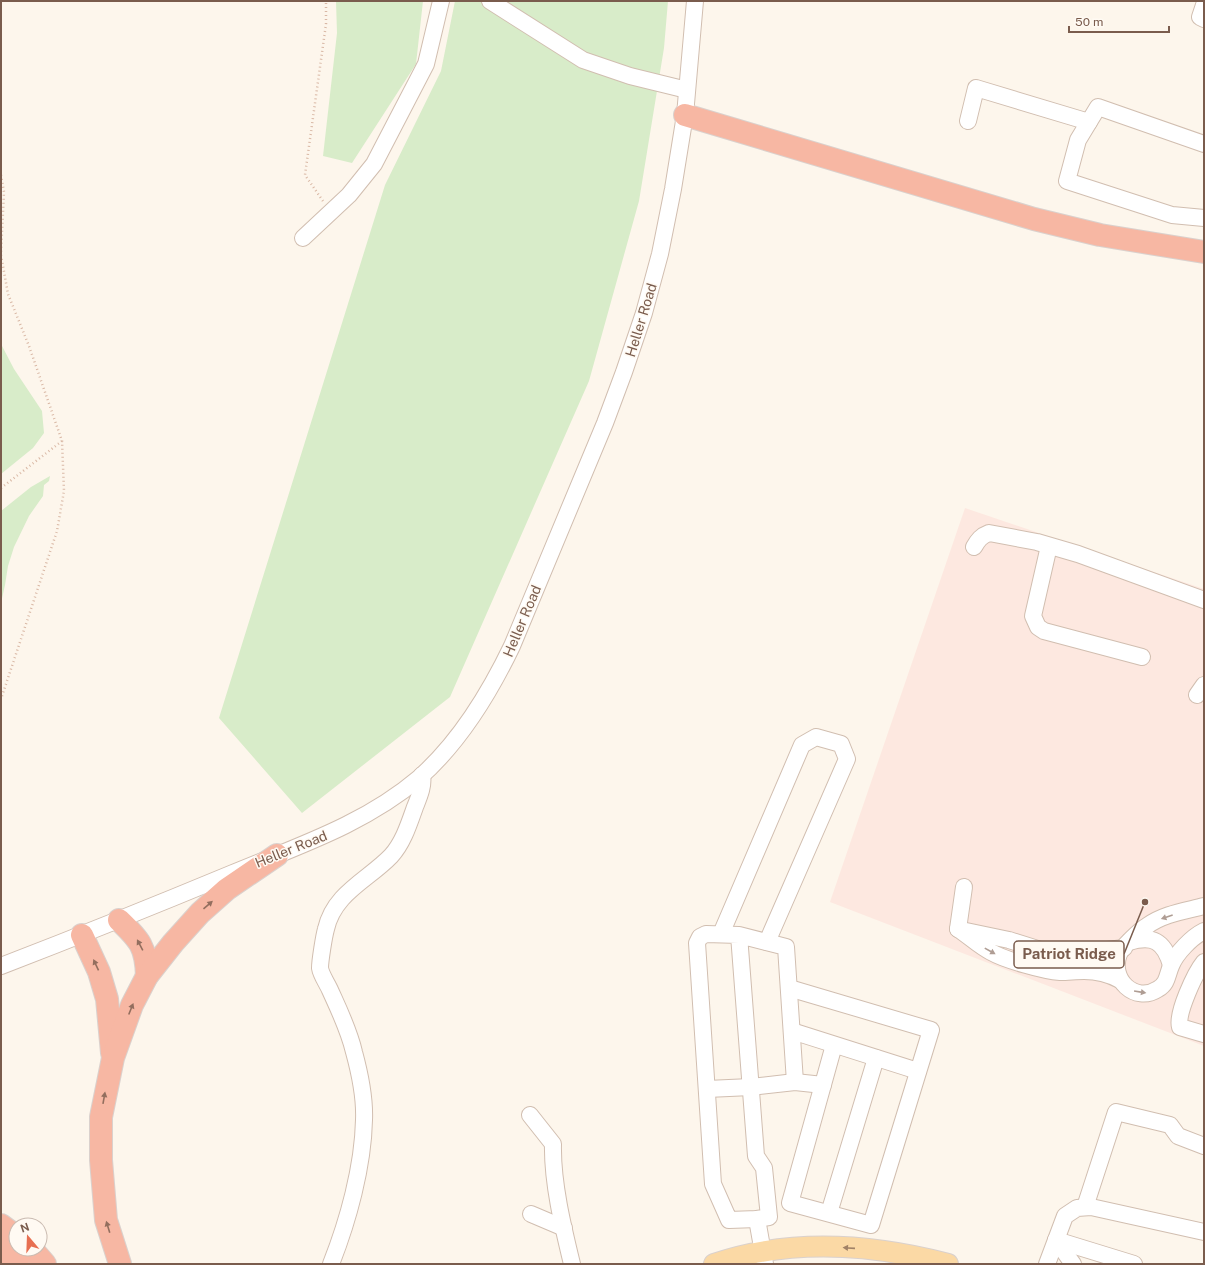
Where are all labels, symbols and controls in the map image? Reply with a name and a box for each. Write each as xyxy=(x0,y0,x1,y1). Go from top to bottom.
scale bar xyxy=(1069,8,1169,34)
text: 50 m xyxy=(1075,15,1103,29)
street label: Heller Road xyxy=(622,281,660,359)
street label: Heller Road xyxy=(500,583,544,659)
street label: Heller Road xyxy=(253,827,329,871)
one-way arrow xyxy=(203,901,214,910)
one-way arrow xyxy=(1160,914,1172,920)
one-way arrow xyxy=(137,939,143,951)
callout: Patriot Ridge xyxy=(1014,941,1124,968)
text: Patriot Ridge xyxy=(1022,945,1116,962)
one-way arrow xyxy=(984,948,996,954)
one-way arrow xyxy=(93,960,99,971)
one-way arrow xyxy=(1133,989,1146,995)
one-way arrow xyxy=(128,1003,134,1014)
one-way arrow xyxy=(101,1092,107,1104)
north arrow xyxy=(8,1217,48,1257)
text: N xyxy=(19,1220,31,1235)
one-way arrow xyxy=(105,1220,111,1232)
one-way arrow xyxy=(843,1244,855,1251)

